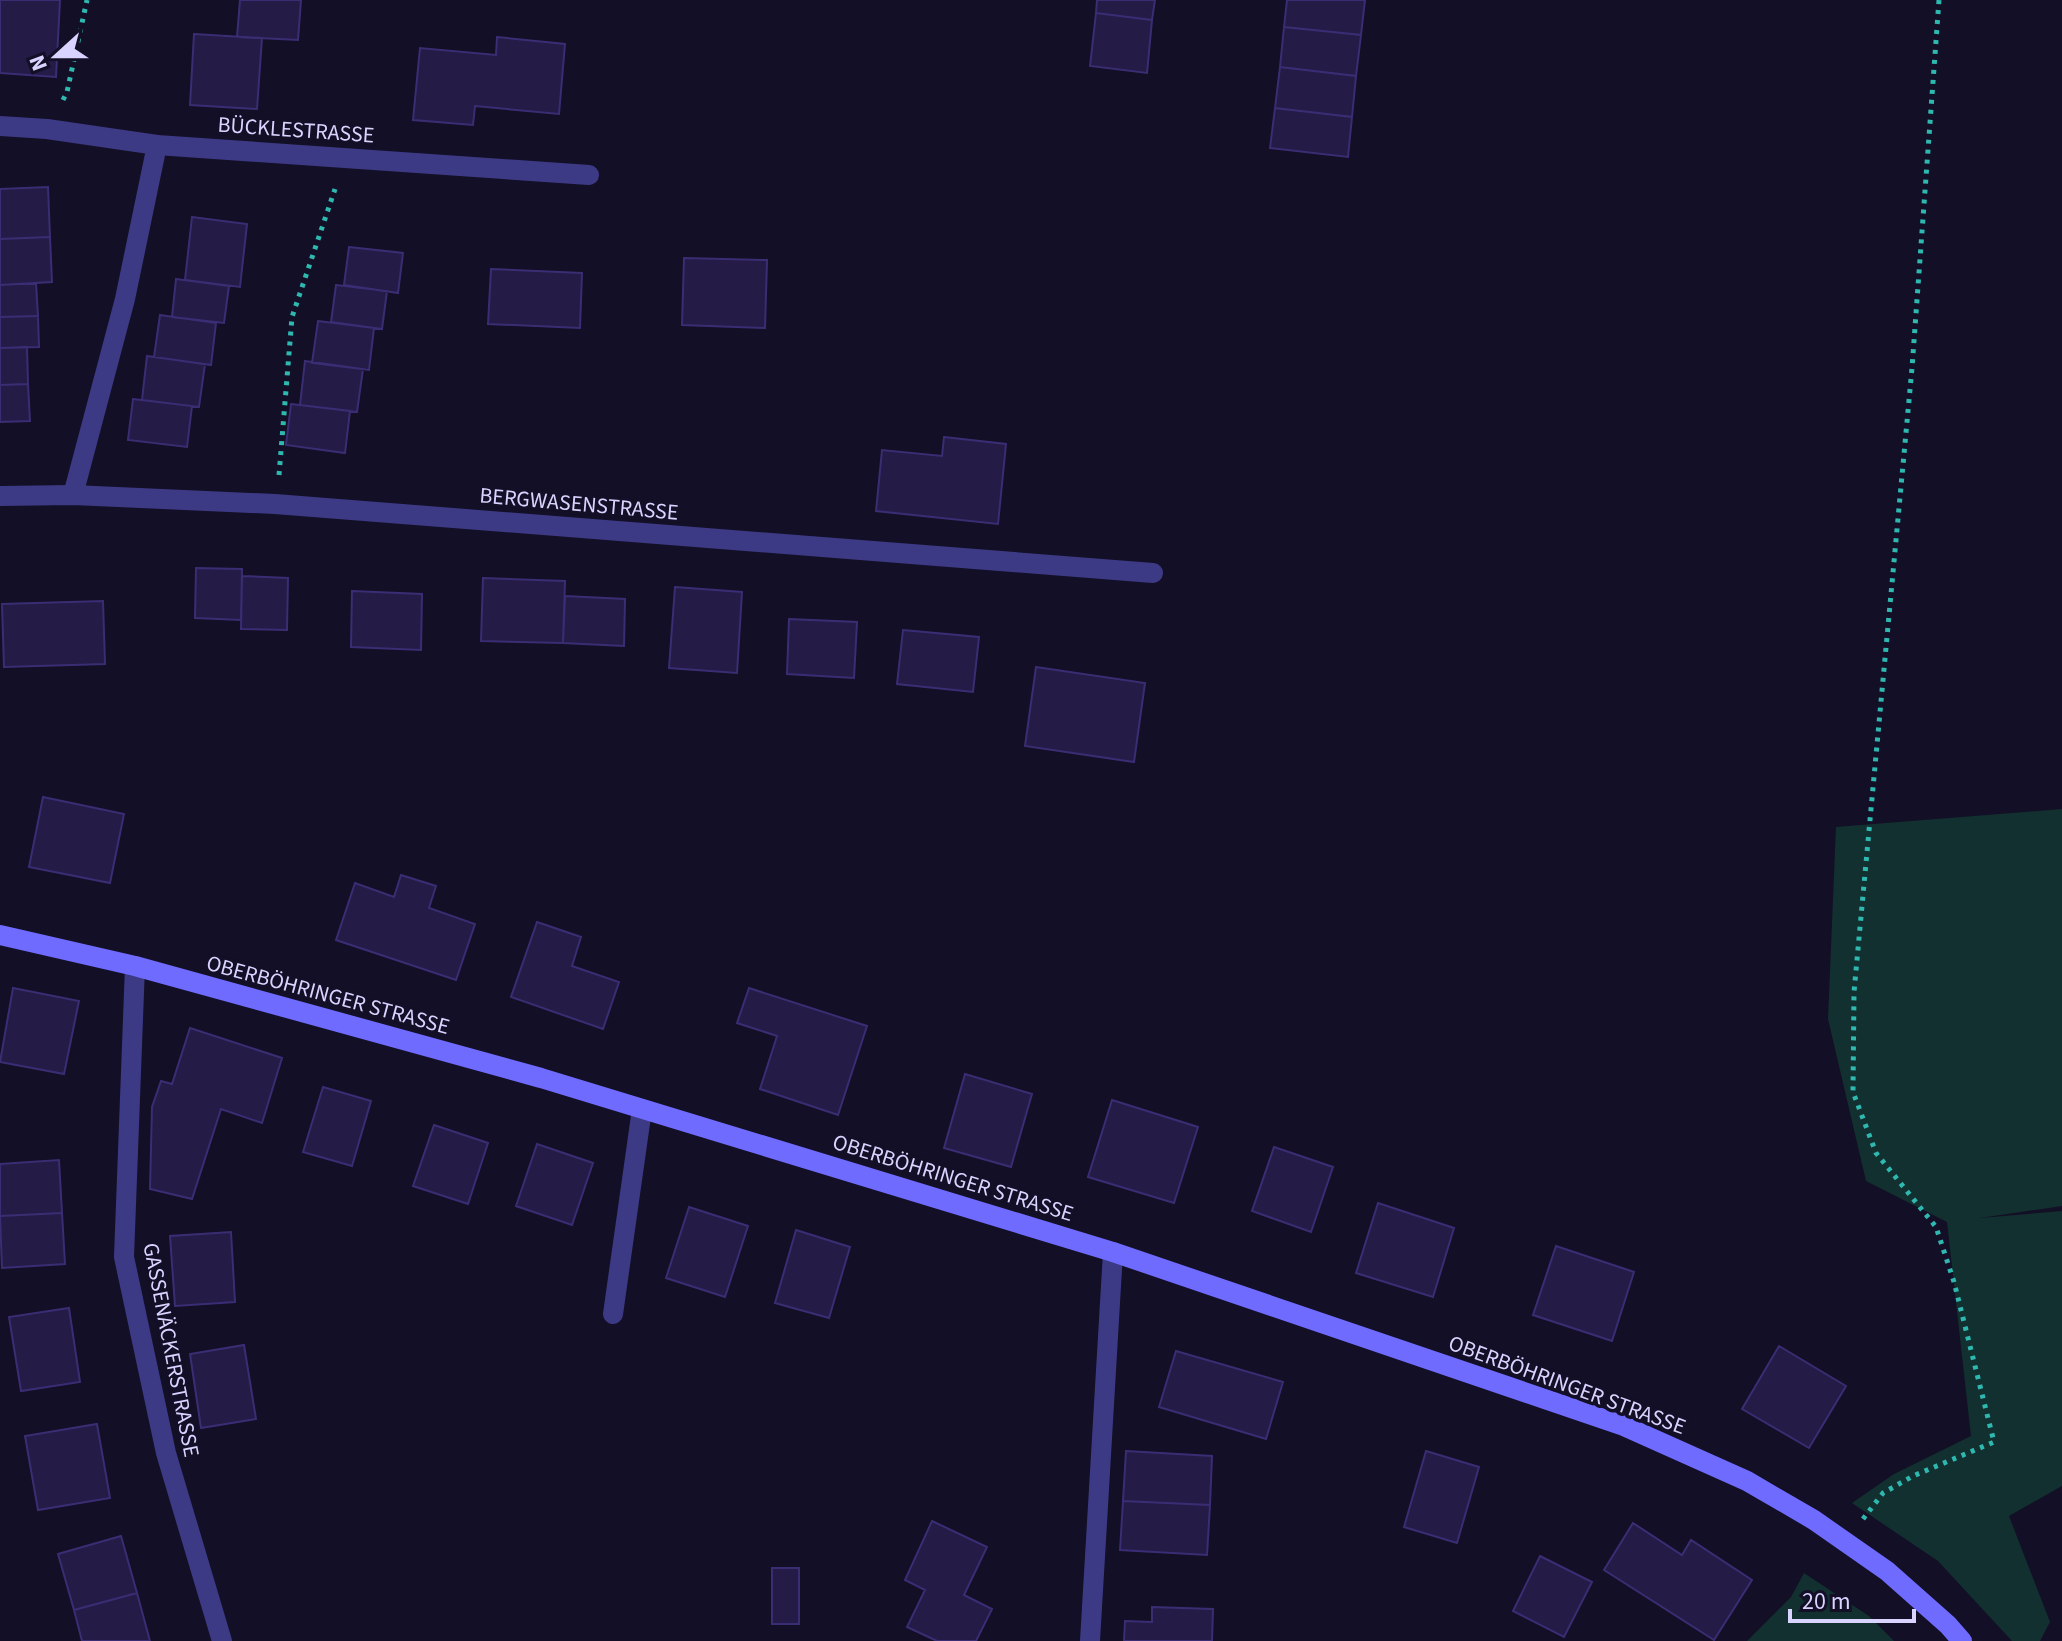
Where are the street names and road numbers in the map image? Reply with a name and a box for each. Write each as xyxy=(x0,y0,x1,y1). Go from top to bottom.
street label: BÜCKLESTRASSE xyxy=(217,109,375,151)
street label: BERGWASENSTRASSE xyxy=(478,479,680,529)
street label: OBERBÖHRINGER STRASSE xyxy=(203,947,453,1043)
street label: OBERBÖHRINGER STRASSE xyxy=(829,1126,1077,1230)
street label: GASSENÄCKERSTRASSE xyxy=(135,1240,207,1460)
street label: OBERBÖHRINGER STRASSE xyxy=(1444,1327,1690,1443)

